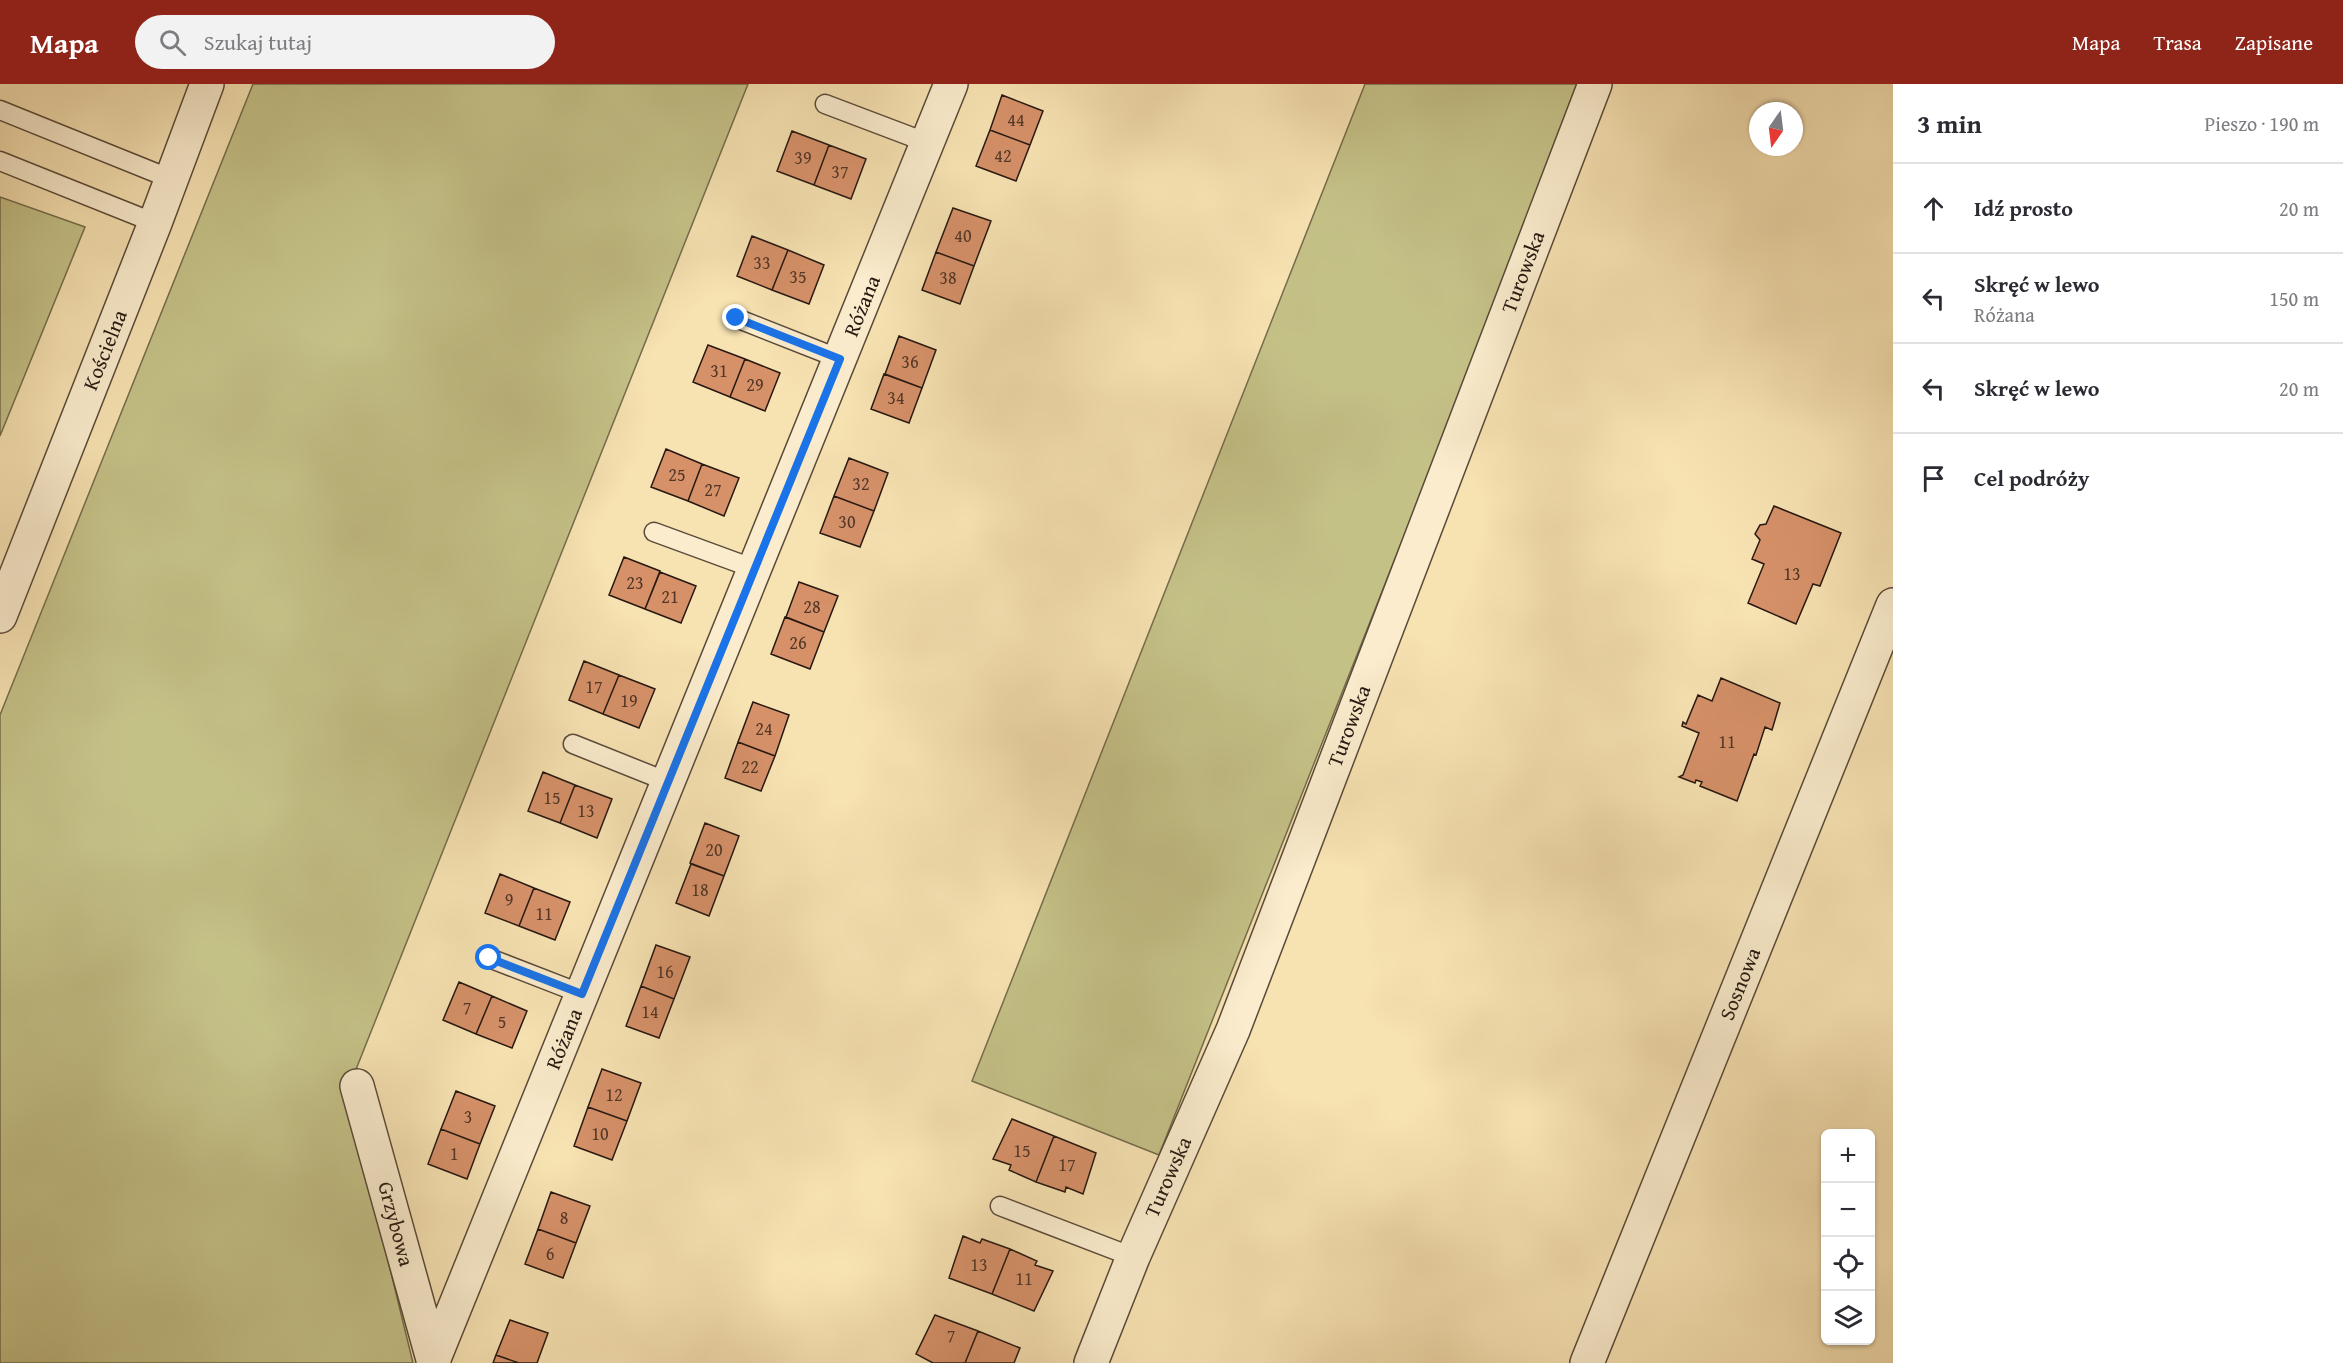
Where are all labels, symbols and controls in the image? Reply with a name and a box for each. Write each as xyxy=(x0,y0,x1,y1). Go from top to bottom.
search box xyxy=(135,15,555,69)
text: Mapa xyxy=(30,22,99,63)
icon: search xyxy=(156,26,189,59)
text: Szukaj tutaj xyxy=(204,26,312,58)
text: Mapa xyxy=(2072,27,2120,58)
text: Trasa xyxy=(2153,27,2202,58)
text: Zapisane xyxy=(2235,27,2313,58)
north arrow xyxy=(1749,102,1803,156)
text: 3 min xyxy=(1917,104,1982,143)
house number: 44 xyxy=(1007,106,1025,133)
text: Pieszo · 190 m xyxy=(2205,109,2319,138)
house number: 42 xyxy=(994,142,1012,169)
house number: 39 xyxy=(794,144,812,171)
house number: 37 xyxy=(831,158,849,185)
icon: ahead xyxy=(1917,192,1950,225)
text: Idź prosto xyxy=(1974,192,2073,224)
text: 20 m xyxy=(2279,194,2319,223)
house number: 40 xyxy=(954,222,972,249)
street label: Turowska xyxy=(1493,226,1552,317)
house number: 33 xyxy=(753,249,771,276)
house number: 35 xyxy=(789,263,807,290)
house number: 38 xyxy=(939,264,957,291)
text: Skręć w lewo xyxy=(1974,268,2100,300)
street label: Różana xyxy=(835,270,888,341)
icon: left xyxy=(1917,282,1950,315)
text: 150 m xyxy=(2269,284,2319,313)
text: Różana xyxy=(1974,300,2035,329)
route end xyxy=(722,304,748,330)
street label: Kościelna xyxy=(74,305,135,395)
house number: 36 xyxy=(901,348,919,375)
house number: 31 xyxy=(710,357,728,384)
house number: 29 xyxy=(746,371,764,398)
icon: left xyxy=(1917,372,1950,405)
text: Skręć w lewo xyxy=(1974,372,2100,404)
text: 20 m xyxy=(2279,374,2319,403)
house number: 34 xyxy=(887,384,905,411)
house number: 25 xyxy=(668,461,686,488)
icon: arrive xyxy=(1917,462,1950,495)
text: Cel podróży xyxy=(1974,462,2089,494)
house number: 32 xyxy=(852,470,870,497)
house number: 27 xyxy=(704,476,722,503)
house number: 30 xyxy=(838,508,856,535)
house number: 13 xyxy=(1783,560,1801,587)
house number: 23 xyxy=(626,569,644,596)
house number: 21 xyxy=(661,583,679,610)
house number: 28 xyxy=(803,593,821,620)
house number: 26 xyxy=(789,629,807,656)
house number: 17 xyxy=(585,673,603,700)
street label: Turowska xyxy=(1319,680,1378,771)
house number: 19 xyxy=(620,687,638,714)
house number: 24 xyxy=(755,715,773,742)
house number: 11 xyxy=(1718,728,1736,755)
house number: 22 xyxy=(741,753,759,780)
house number: 15 xyxy=(543,784,561,811)
house number: 13 xyxy=(577,797,595,824)
house number: 20 xyxy=(705,836,723,863)
house number: 18 xyxy=(691,876,709,903)
house number: 9 xyxy=(505,886,513,913)
house number: 11 xyxy=(535,900,553,927)
street label: Sosnowa xyxy=(1711,943,1768,1025)
route start xyxy=(475,944,501,970)
house number: 16 xyxy=(656,958,674,985)
house number: 7 xyxy=(463,994,471,1021)
house number: 14 xyxy=(641,998,659,1025)
street label: Różana xyxy=(537,1003,590,1074)
house number: 5 xyxy=(498,1008,506,1035)
house number: 12 xyxy=(605,1081,623,1108)
house number: 3 xyxy=(464,1103,472,1130)
house number: 10 xyxy=(591,1120,609,1147)
map controls xyxy=(1821,1129,1875,1345)
button: + xyxy=(1821,1129,1875,1183)
street label: Turowska xyxy=(1136,1131,1199,1222)
house number: 15 xyxy=(1013,1137,1031,1164)
house number: 1 xyxy=(450,1140,458,1167)
house number: 17 xyxy=(1058,1151,1076,1178)
street label: Grzybowa xyxy=(370,1178,423,1270)
button: − xyxy=(1821,1183,1875,1237)
house number: 8 xyxy=(560,1204,568,1231)
button: locate xyxy=(1821,1237,1875,1291)
house number: 6 xyxy=(546,1240,554,1267)
house number: 13 xyxy=(970,1251,988,1278)
house number: 11 xyxy=(1015,1265,1033,1292)
button: layers xyxy=(1821,1291,1875,1345)
house number: 7 xyxy=(947,1322,955,1349)

